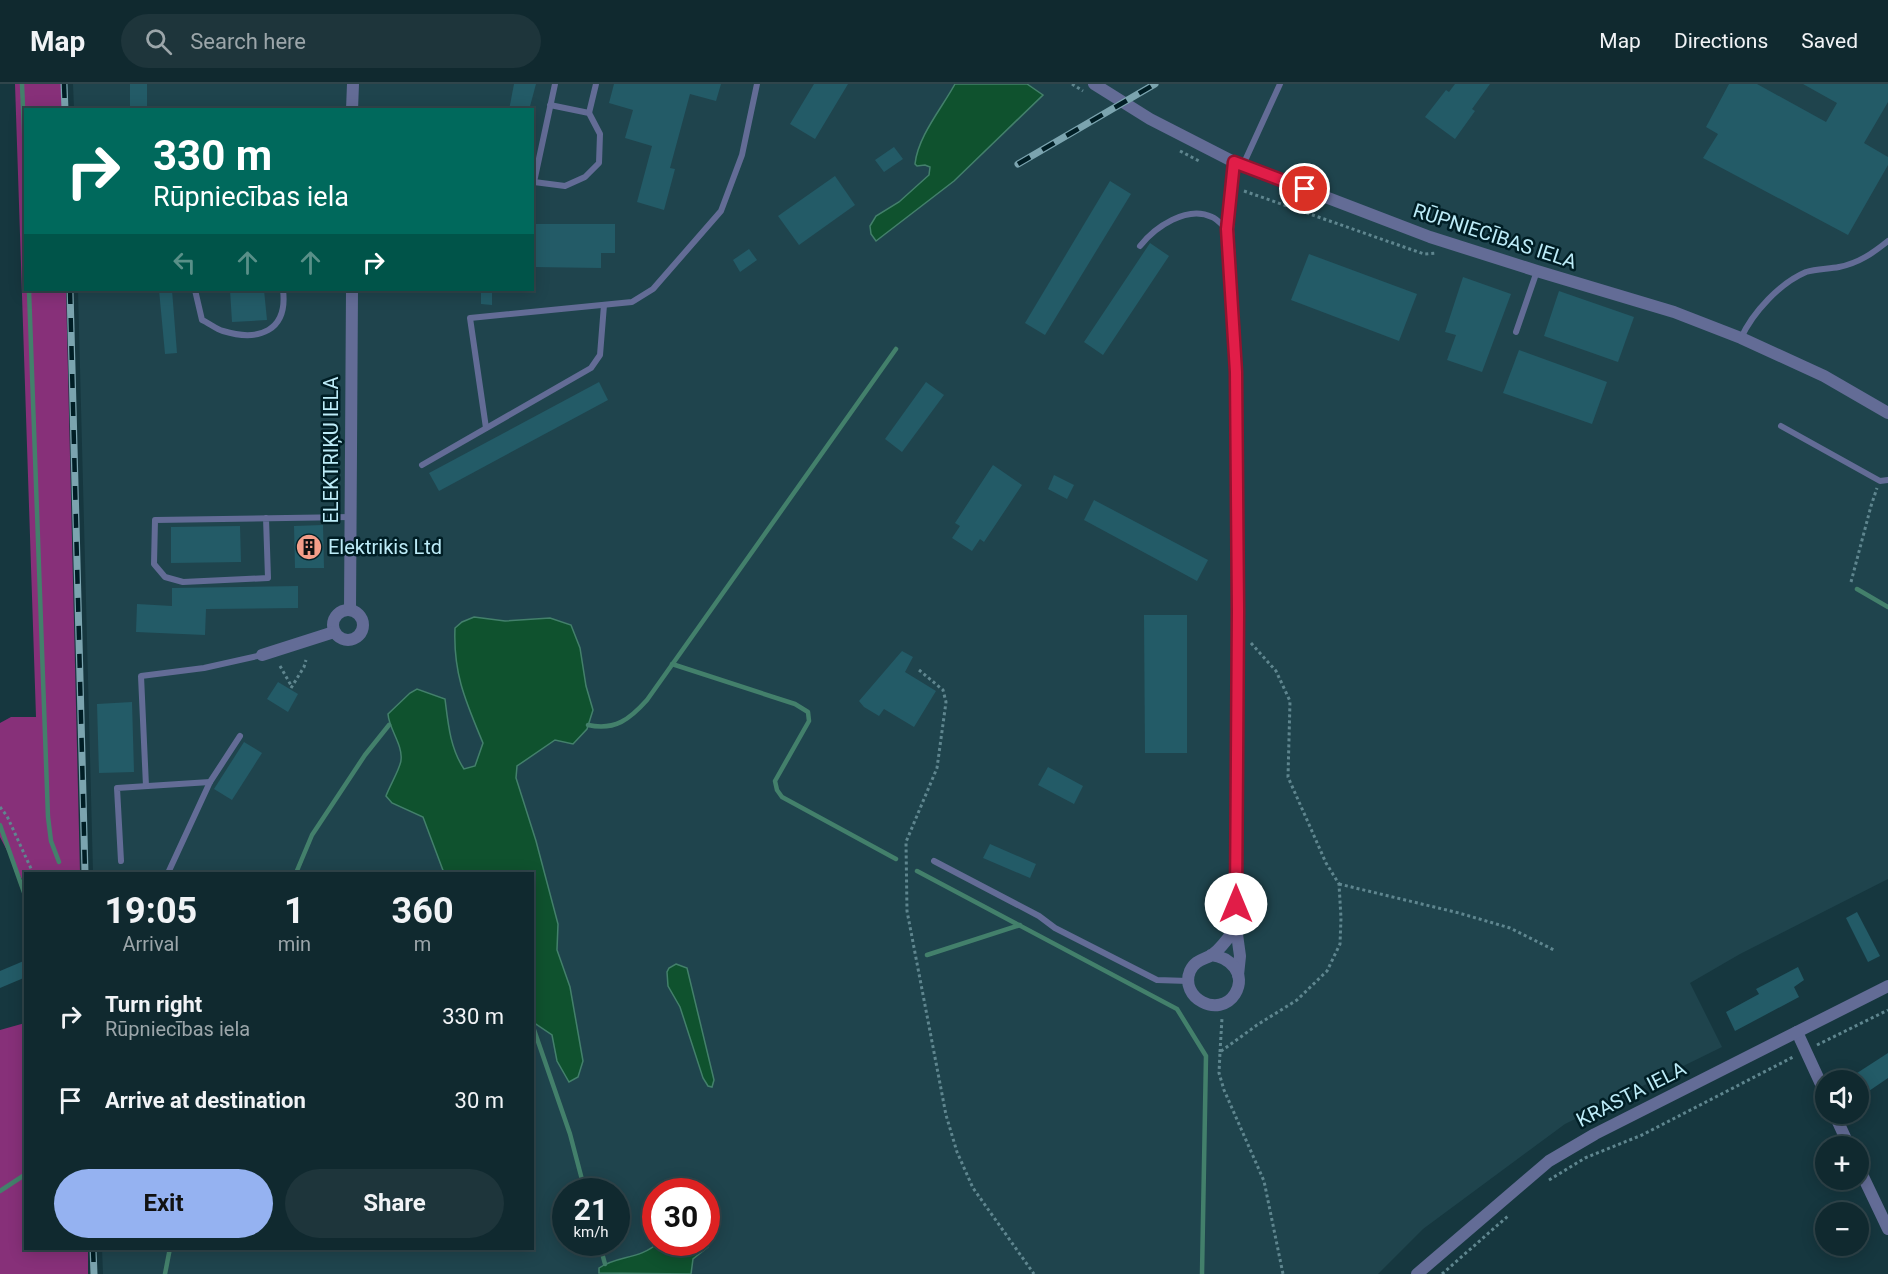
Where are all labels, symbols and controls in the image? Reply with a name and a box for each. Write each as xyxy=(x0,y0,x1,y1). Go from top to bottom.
search box xyxy=(121,14,541,68)
text: Map xyxy=(30,25,85,58)
icon: search xyxy=(142,25,175,58)
text: Search here xyxy=(190,29,306,54)
text: Map xyxy=(1599,29,1641,53)
text: Directions xyxy=(1674,29,1768,53)
text: Saved xyxy=(1801,29,1858,53)
text: 330 m xyxy=(153,131,272,180)
icon: right xyxy=(54,132,132,210)
pin xyxy=(1279,163,1330,214)
icon: arrive xyxy=(1288,172,1321,205)
text: Rūpniecības iela xyxy=(153,181,349,213)
street label: RŪPNIECĪBAS IELA xyxy=(1410,198,1580,274)
icon: left xyxy=(168,246,201,279)
icon: ahead xyxy=(231,246,264,279)
icon: ahead xyxy=(294,246,327,279)
icon: right xyxy=(357,246,390,279)
street label: ELEKTRIĶU IELA xyxy=(319,376,343,524)
building icon: Elektrikis Ltd xyxy=(294,532,324,562)
place label: Elektrikis Ltd xyxy=(328,535,442,559)
position arrow xyxy=(1204,872,1268,936)
text: 19:05 xyxy=(104,890,197,932)
text: 1 xyxy=(284,890,305,932)
text: 360 xyxy=(392,890,454,932)
text: Arrival xyxy=(122,932,179,956)
text: min xyxy=(278,932,311,956)
text: m xyxy=(414,932,431,956)
text: Turn right xyxy=(105,992,202,1017)
icon: right xyxy=(54,1000,87,1033)
text: 330 m xyxy=(442,1004,504,1029)
text: Rūpniecības iela xyxy=(105,1017,250,1041)
street label: KRASTA IELA xyxy=(1572,1056,1690,1132)
map controls xyxy=(1815,1070,1869,1256)
button: sound xyxy=(1815,1070,1869,1124)
icon: arrive xyxy=(54,1084,87,1117)
text: Arrive at destination xyxy=(105,1088,306,1113)
text: 30 m xyxy=(455,1088,504,1113)
button: + xyxy=(1815,1136,1869,1190)
button: Exit xyxy=(54,1169,273,1238)
button: Share xyxy=(285,1169,504,1238)
speed limit sign: 30 xyxy=(642,1178,720,1256)
text: 21 xyxy=(574,1192,608,1227)
button: − xyxy=(1815,1202,1869,1256)
text: km/h xyxy=(573,1223,609,1241)

